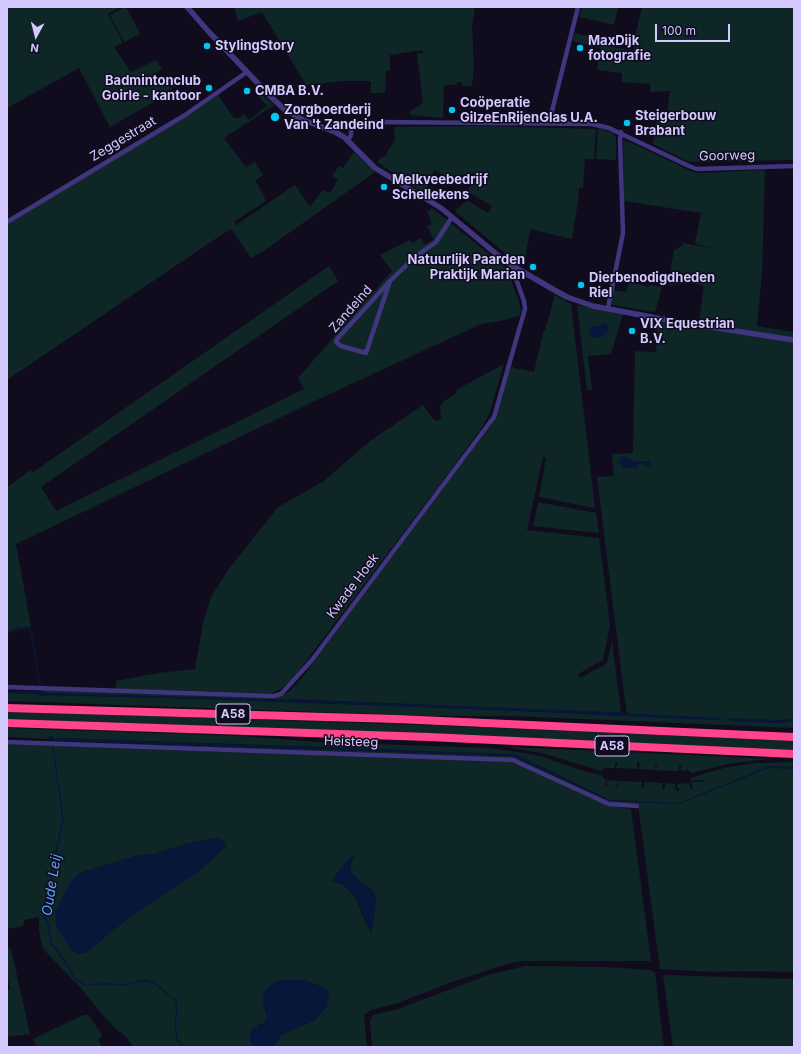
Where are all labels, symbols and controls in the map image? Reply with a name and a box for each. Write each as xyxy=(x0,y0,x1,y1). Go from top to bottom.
north arrow xyxy=(16,16,56,56)
scale bar xyxy=(657,16,732,42)
text: 100 m xyxy=(662,23,696,38)
place label: MaxDijk fotografie xyxy=(588,33,651,64)
place label: StylingStory xyxy=(215,38,294,54)
text: N xyxy=(30,40,40,55)
marker: StylingStory xyxy=(202,41,212,51)
marker: MaxDijk fotografie xyxy=(575,43,585,53)
place label: Badmintonclub Goirle - kantoor xyxy=(102,73,201,104)
marker: Badmintonclub Goirle - kantoor xyxy=(204,83,214,93)
place label: CMBA B.V. xyxy=(255,83,324,99)
marker: CMBA B.V. xyxy=(242,86,252,96)
place label: Coöperatie GilzeEnRijenGlas U.A. xyxy=(460,95,598,126)
place label: Zorgboerderij Van 't Zandeind xyxy=(284,102,384,133)
marker: Coöperatie GilzeEnRijenGlas U.A. xyxy=(447,105,457,115)
place label: Steigerbouw Brabant xyxy=(635,108,716,139)
marker: Zorgboerderij Van 't Zandeind xyxy=(269,111,281,123)
street label: Zeggestraat xyxy=(87,113,159,165)
marker: Steigerbouw Brabant xyxy=(622,118,632,128)
street label: Goorweg xyxy=(699,148,755,164)
place label: Melkveebedrijf Schellekens xyxy=(392,172,488,203)
marker: Melkveebedrijf Schellekens xyxy=(379,182,389,192)
place label: Natuurlijk Paarden Praktijk Marian xyxy=(408,252,525,283)
marker: Natuurlijk Paarden Praktijk Marian xyxy=(528,262,538,272)
place label: Dierbenodigdheden Riel xyxy=(589,270,715,301)
marker: Dierbenodigdheden Riel xyxy=(576,280,586,290)
street label: Zandeind xyxy=(326,282,376,336)
place label: VIX Equestrian B.V. xyxy=(640,316,735,347)
marker: VIX Equestrian B.V. xyxy=(627,326,637,336)
street label: Kwade Hoek xyxy=(324,550,382,622)
road number: A58 xyxy=(216,704,250,724)
street label: Heisteeg xyxy=(323,733,379,751)
road number: A58 xyxy=(595,736,629,756)
water label: Oude Leij xyxy=(39,853,65,917)

